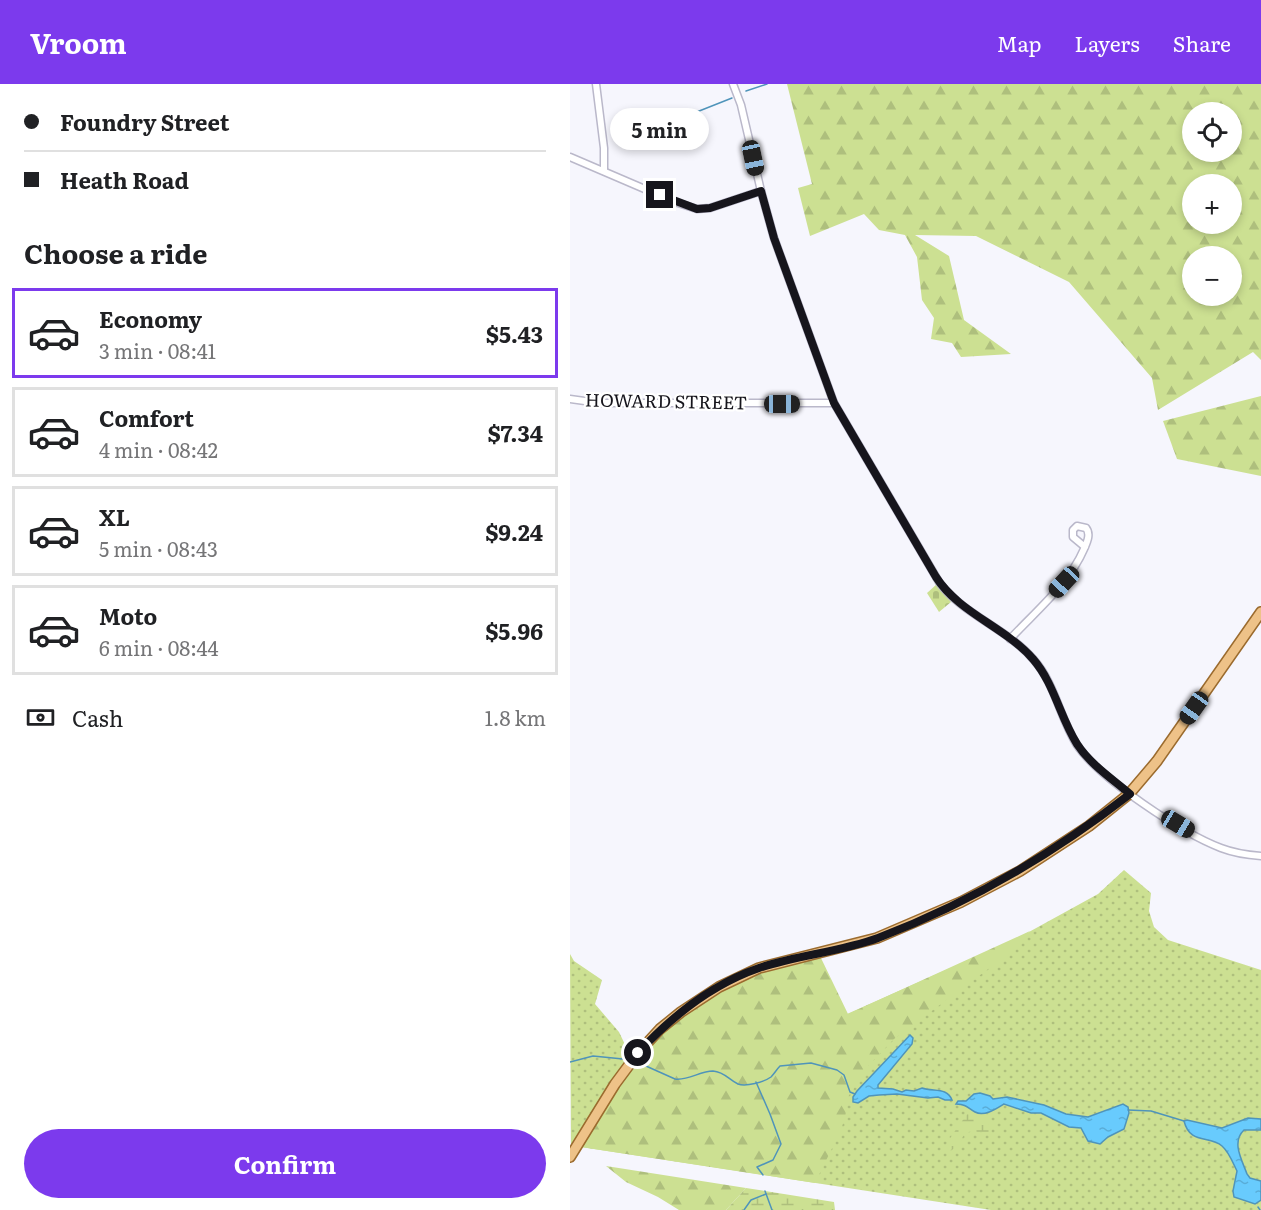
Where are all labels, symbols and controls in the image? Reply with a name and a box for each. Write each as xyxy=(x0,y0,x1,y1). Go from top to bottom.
text: Vroom xyxy=(30,21,127,63)
text: Map xyxy=(997,27,1042,58)
text: Layers xyxy=(1075,27,1140,58)
text: Share xyxy=(1173,27,1231,58)
map controls xyxy=(1182,102,1242,306)
button: locate xyxy=(1182,102,1242,162)
text: Foundry Street xyxy=(60,105,229,138)
callout: 5 min xyxy=(610,108,710,150)
text: 5 min xyxy=(631,114,688,144)
car xyxy=(740,139,766,177)
text: Heath Road xyxy=(60,163,189,196)
button: + xyxy=(1182,174,1242,234)
route end xyxy=(646,181,673,208)
text: Choose a ride xyxy=(24,232,207,272)
button: − xyxy=(1182,246,1242,306)
text: Economy xyxy=(99,302,202,335)
icon: car xyxy=(27,306,81,360)
text: $5.43 xyxy=(486,317,543,350)
text: 3 min · 08:41 xyxy=(99,335,216,365)
street label: HOWARD STREET xyxy=(585,386,747,415)
car xyxy=(764,395,800,413)
text: Comfort xyxy=(99,401,194,434)
icon: car xyxy=(27,405,81,459)
text: $7.34 xyxy=(487,416,543,449)
text: 4 min · 08:42 xyxy=(99,434,218,464)
text: XL xyxy=(99,500,130,533)
icon: car xyxy=(27,504,81,558)
text: $9.24 xyxy=(485,515,543,548)
text: 5 min · 08:43 xyxy=(99,533,218,563)
car xyxy=(1045,563,1083,601)
text: Moto xyxy=(99,599,157,632)
icon: car xyxy=(27,603,81,657)
text: $5.96 xyxy=(485,614,543,647)
text: 6 min · 08:44 xyxy=(99,632,219,662)
car xyxy=(1176,688,1212,728)
icon: cash xyxy=(24,701,57,734)
text: Cash xyxy=(72,701,123,734)
text: 1.8 km xyxy=(485,702,546,732)
car xyxy=(1158,807,1198,841)
route start xyxy=(624,1039,651,1066)
button: Confirm xyxy=(24,1129,546,1198)

